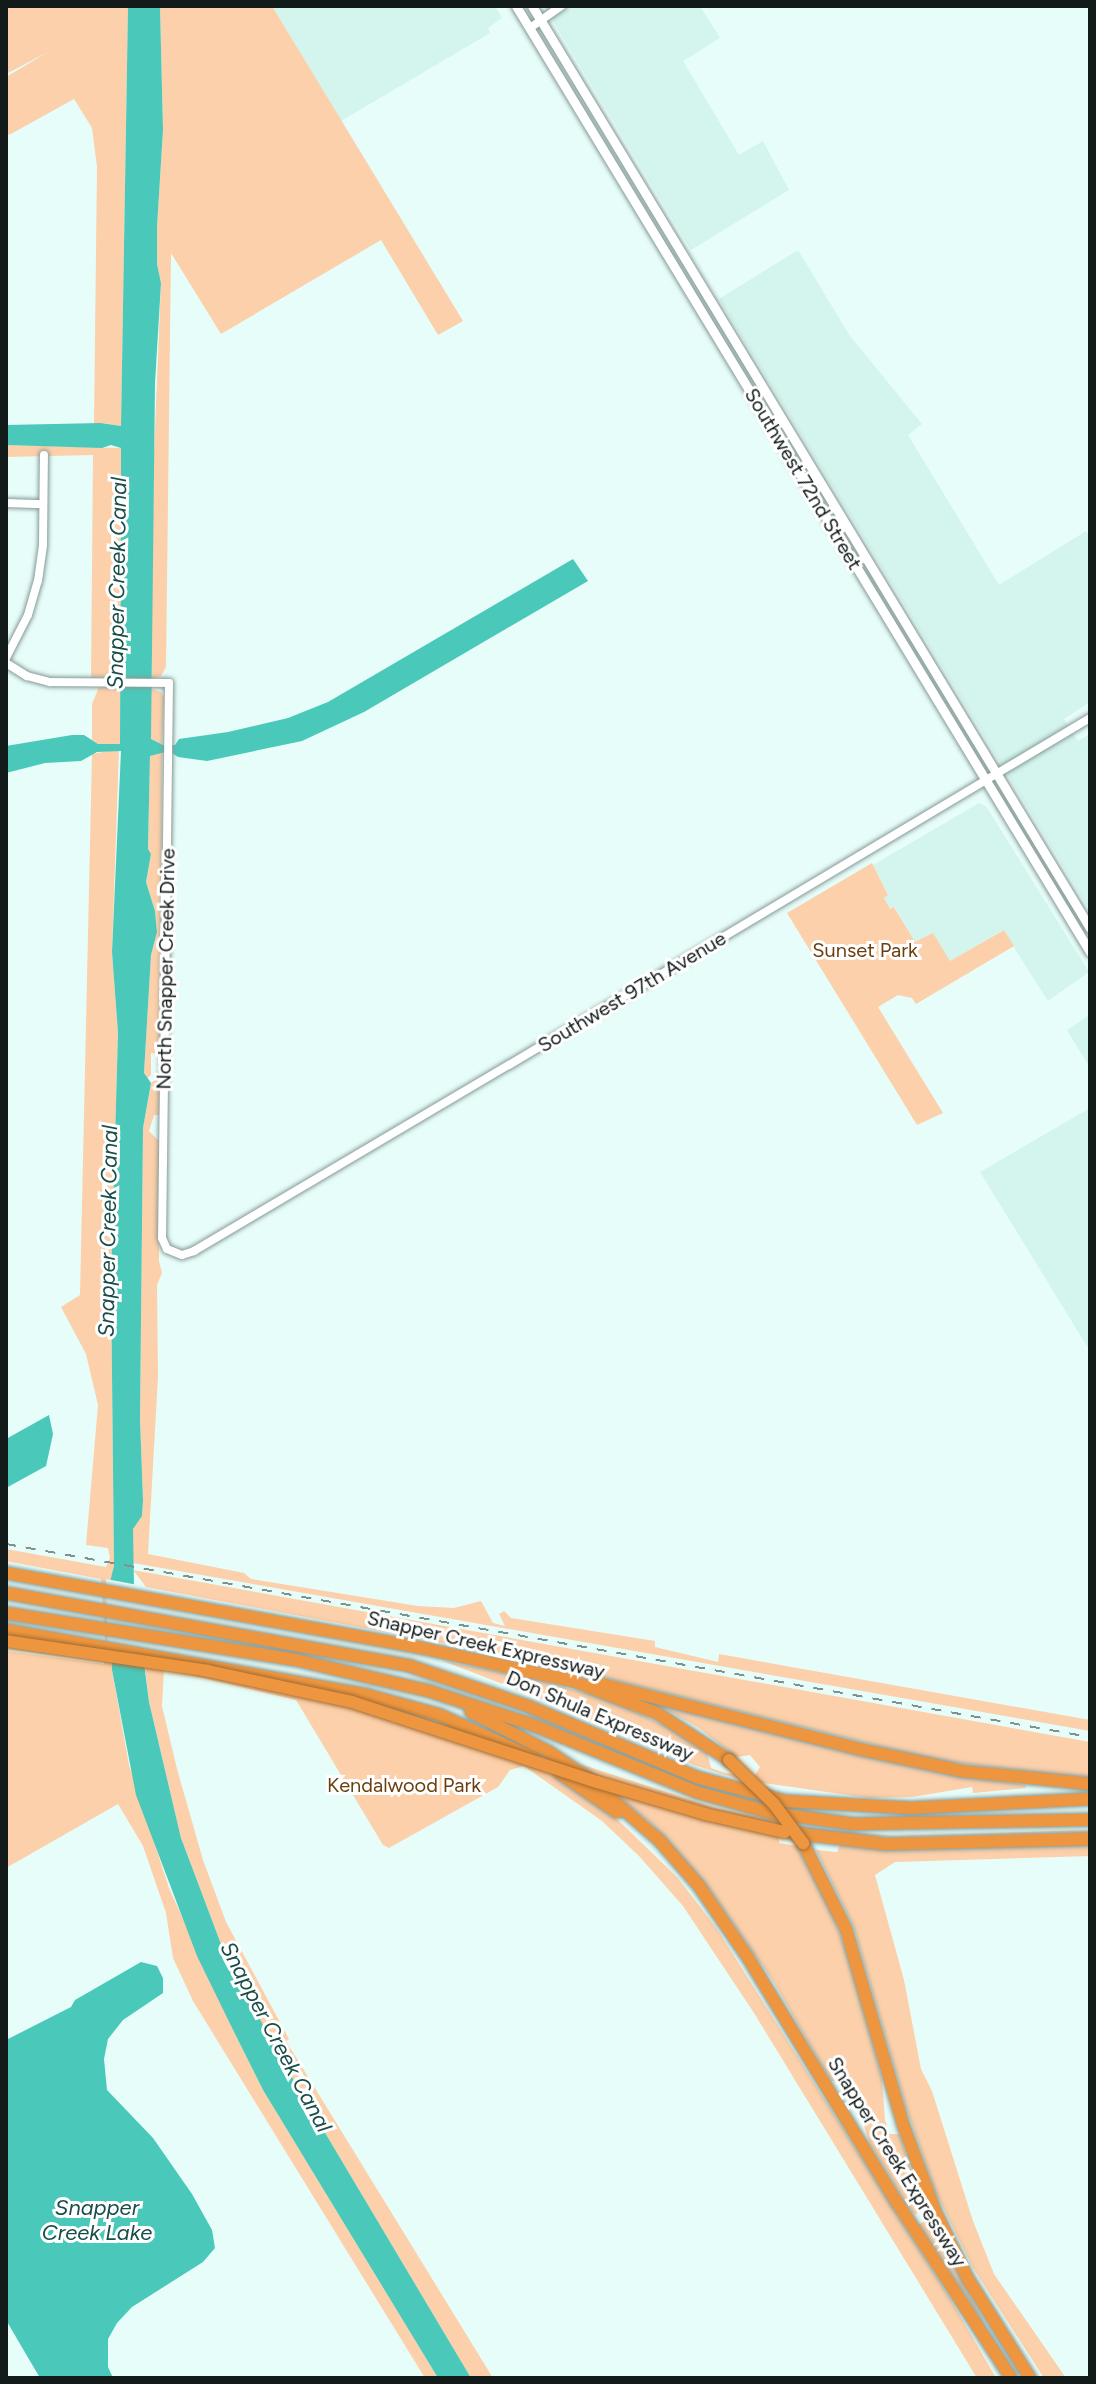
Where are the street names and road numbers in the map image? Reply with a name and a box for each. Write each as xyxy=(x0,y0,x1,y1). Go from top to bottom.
street label: Southwest 72nd Street xyxy=(739,384,867,574)
street label: North Snapper Creek Drive xyxy=(152,848,180,1090)
street label: Southwest 97th Avenue xyxy=(534,926,730,1058)
street label: Snapper Creek Expressway xyxy=(365,1606,607,1684)
street label: Don Shula Expressway xyxy=(503,1666,697,1766)
street label: Snapper Creek Expressway xyxy=(822,2053,972,2271)

